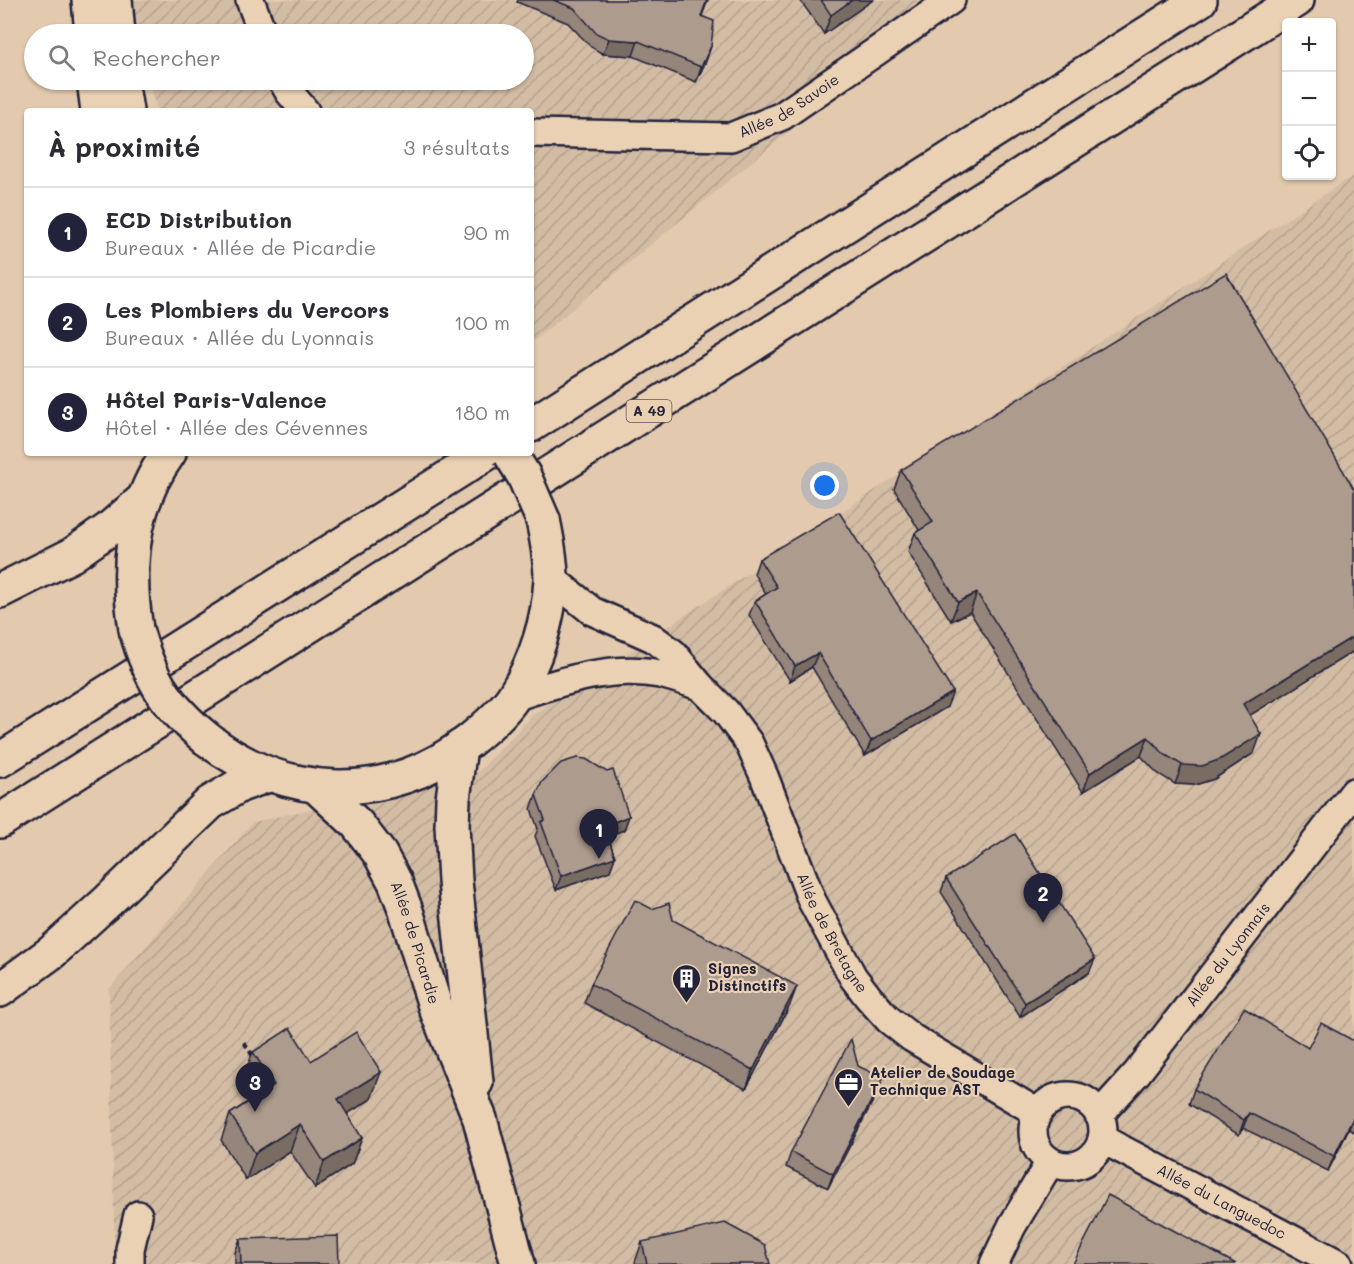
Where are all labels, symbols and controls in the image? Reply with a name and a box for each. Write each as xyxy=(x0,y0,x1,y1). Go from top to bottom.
map controls xyxy=(1282,18,1336,180)
button: + xyxy=(1282,18,1336,72)
search box xyxy=(24,24,534,90)
icon: search xyxy=(45,41,78,74)
text: Rechercher xyxy=(93,43,221,72)
street label: Allée de Savoie xyxy=(735,69,843,142)
button: − xyxy=(1282,72,1336,126)
button: locate xyxy=(1282,126,1336,180)
text: À proximité xyxy=(48,130,200,164)
text: 3 résultats xyxy=(404,134,510,160)
text: ECD Distribution xyxy=(105,205,292,234)
text: 1 xyxy=(63,219,72,245)
text: 90 m xyxy=(464,219,510,245)
text: Bureaux · Allée de Picardie xyxy=(105,234,376,260)
text: Les Plombiers du Vercors xyxy=(105,295,389,324)
text: 2 xyxy=(62,309,73,335)
text: 100 m xyxy=(454,309,510,335)
text: Bureaux · Allée du Lyonnais xyxy=(105,324,374,350)
text: Hôtel Paris-Valence xyxy=(105,385,327,414)
text: 3 xyxy=(62,399,74,425)
text: 180 m xyxy=(454,399,510,425)
road number: A 49 xyxy=(626,400,672,422)
text: Hôtel · Allée des Cévennes xyxy=(105,414,368,440)
your location xyxy=(810,471,839,500)
pin: 1 xyxy=(580,810,618,859)
street label: Allée de Bretagne xyxy=(793,870,873,997)
pin: 2 xyxy=(1024,874,1062,923)
street label: Allée de Picardie xyxy=(387,878,445,1006)
street label: Allée du Lyonnais xyxy=(1181,898,1274,1010)
place label: Signes Distinctifs xyxy=(708,958,786,995)
building icon: Signes Distinctifs xyxy=(671,962,703,1004)
pin: 3 xyxy=(236,1062,274,1112)
place label: Atelier de Soudage Technique AST xyxy=(870,1062,1015,1099)
office icon: Atelier de Soudage Technique AST xyxy=(833,1066,865,1108)
street label: Allée du Languedoc xyxy=(1154,1159,1290,1243)

